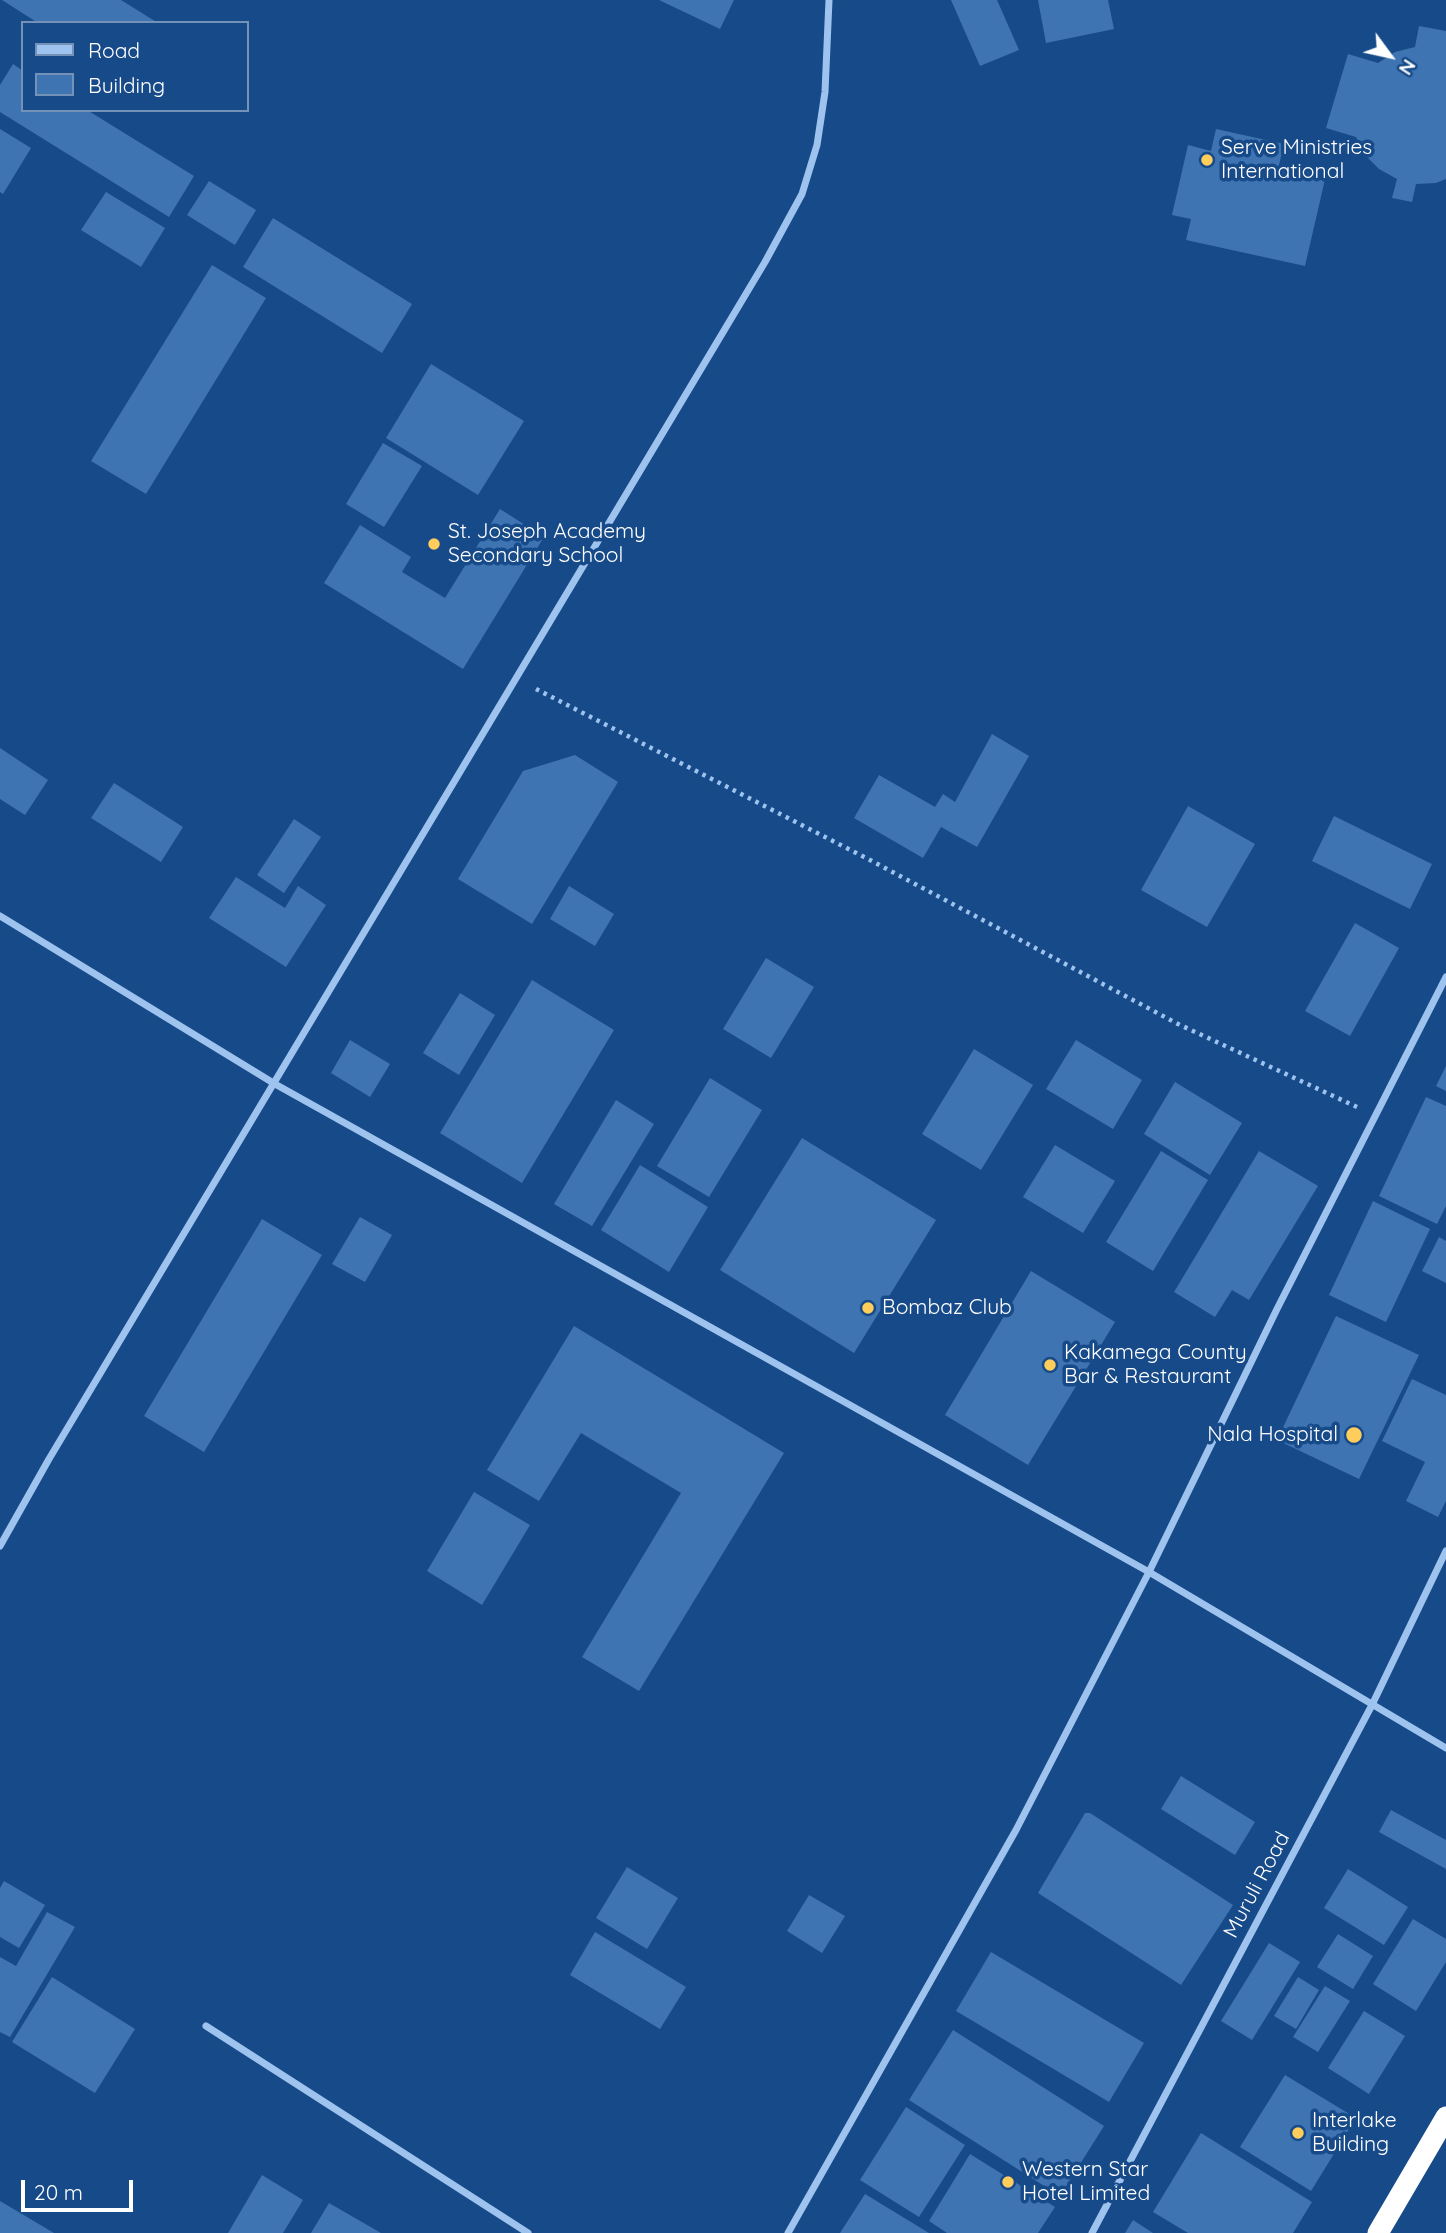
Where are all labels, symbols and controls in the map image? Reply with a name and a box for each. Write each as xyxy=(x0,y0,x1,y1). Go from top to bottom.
legend xyxy=(21,21,248,112)
north arrow xyxy=(1355,21,1425,91)
text: Road xyxy=(88,37,140,63)
text: N xyxy=(1394,55,1421,80)
text: Building xyxy=(88,72,165,98)
place label: Serve Ministries International xyxy=(1221,135,1372,185)
marker: Serve Ministries International xyxy=(1199,152,1215,168)
place label: St. Joseph Academy Secondary School xyxy=(448,519,646,569)
marker: St. Joseph Academy Secondary School xyxy=(426,536,442,552)
place label: Bombaz Club xyxy=(882,1295,1012,1321)
marker: Bombaz Club xyxy=(860,1300,876,1316)
place label: Kakamega County Bar & Restaurant xyxy=(1064,1340,1247,1390)
marker: Kakamega County Bar & Restaurant xyxy=(1042,1357,1058,1373)
place label: Nala Hospital xyxy=(1207,1422,1338,1448)
marker: Nala Hospital xyxy=(1344,1425,1364,1445)
street label: Muruli Road xyxy=(1219,1828,1295,1942)
place label: Interlake Building xyxy=(1312,2108,1397,2158)
marker: Interlake Building xyxy=(1290,2125,1306,2141)
place label: Western Star Hotel Limited xyxy=(1022,2157,1150,2207)
scale bar xyxy=(24,2166,136,2210)
marker: Western Star Hotel Limited xyxy=(1000,2174,1016,2190)
text: 20 m xyxy=(34,2179,83,2205)

